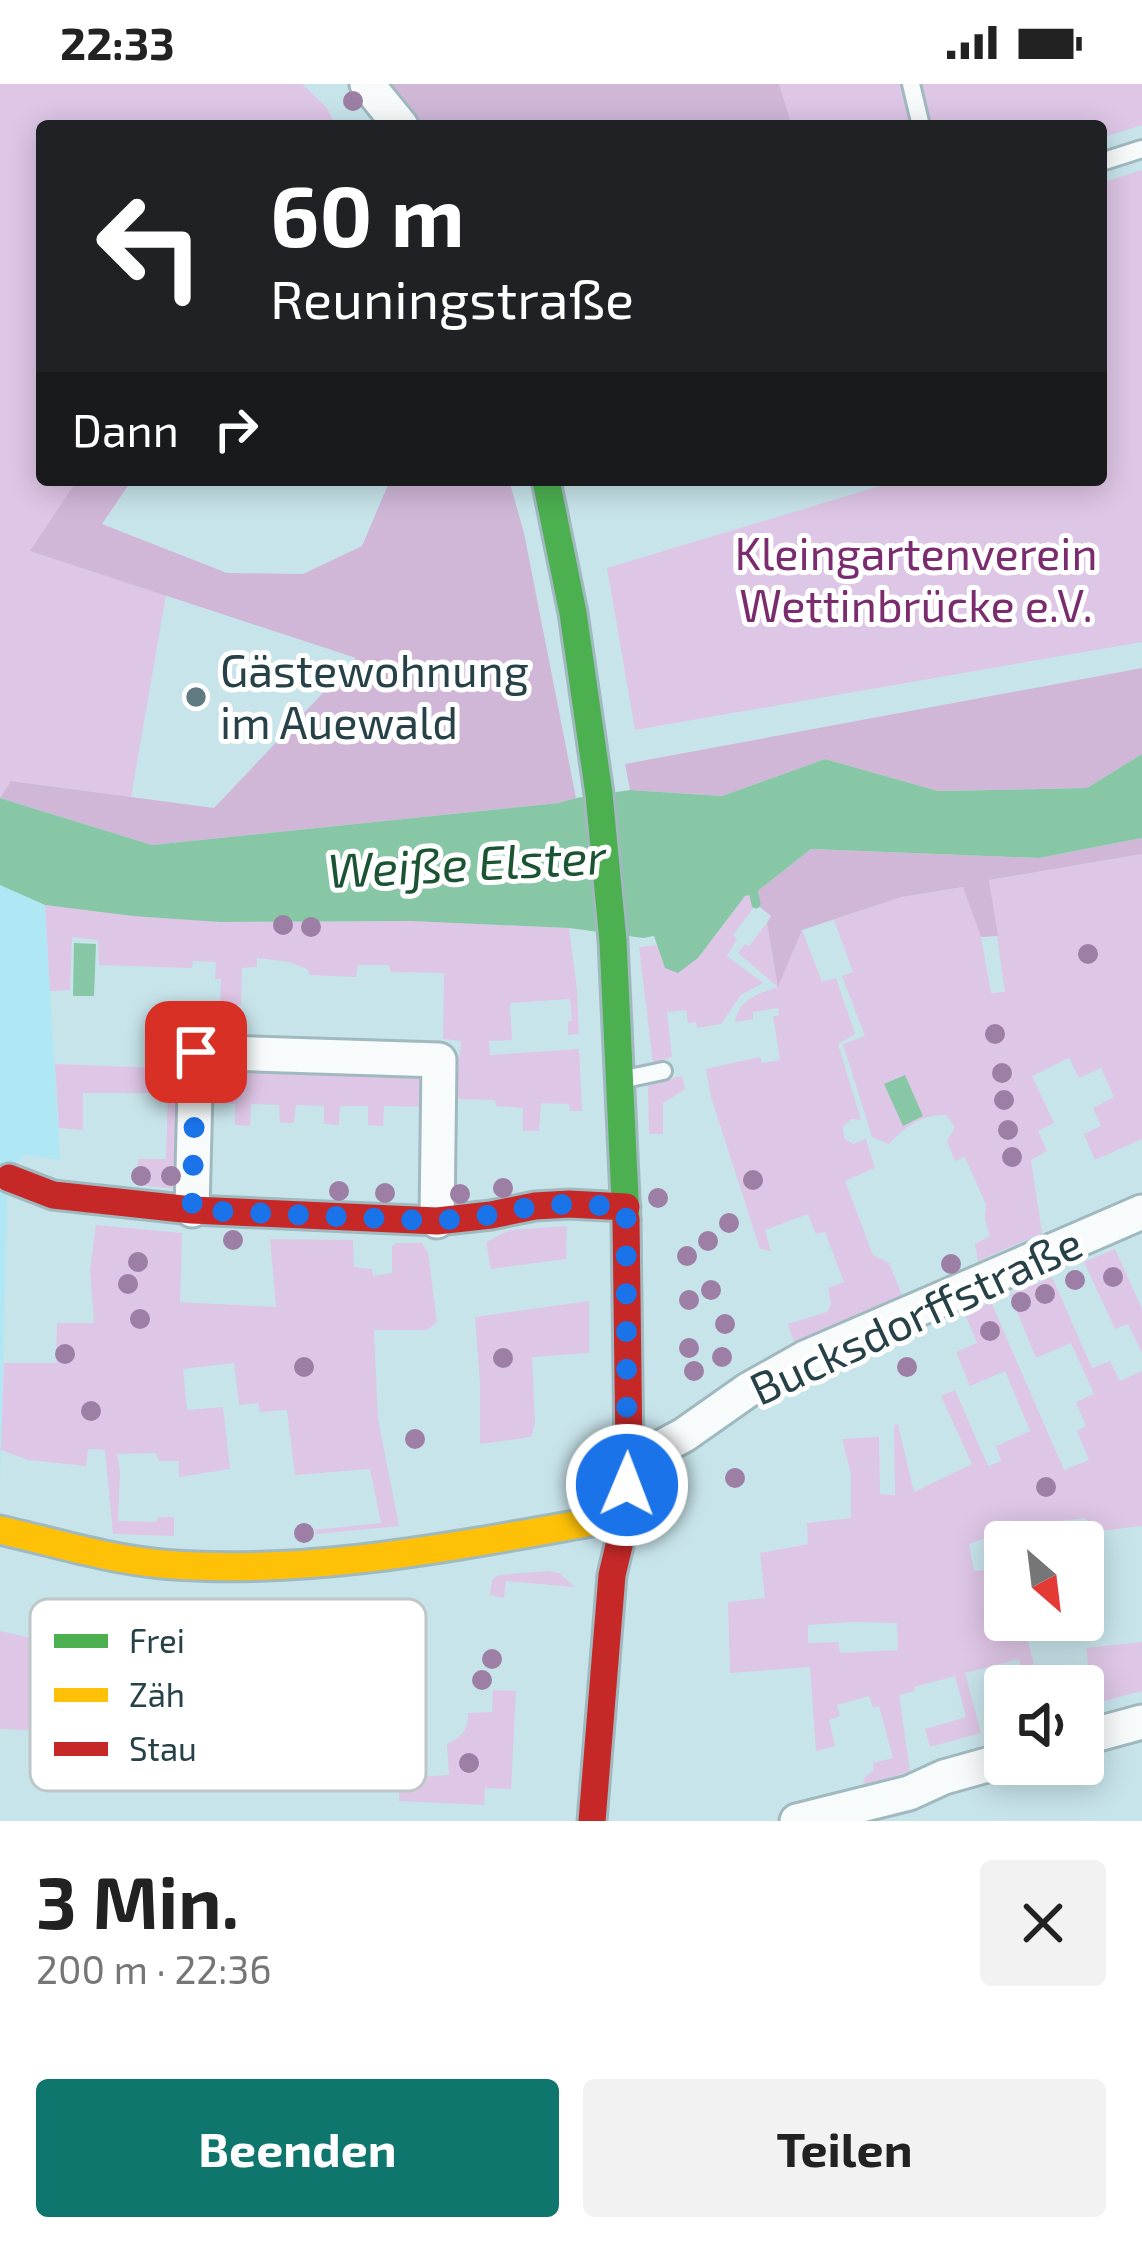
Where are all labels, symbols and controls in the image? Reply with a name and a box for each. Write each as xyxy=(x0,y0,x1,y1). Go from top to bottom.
text: 22:33 xyxy=(60,15,175,69)
text: 60 m xyxy=(270,163,465,264)
icon: left xyxy=(72,168,228,324)
text: Reuningstraße xyxy=(270,265,634,330)
icon: right xyxy=(203,396,269,462)
text: Dann xyxy=(72,402,179,456)
park label: Kleingartenverein Wettinbrücke e.V. xyxy=(734,525,1098,631)
place label: Gästewohnung im Auewald xyxy=(220,642,529,748)
marker: Gästewohnung im Auewald xyxy=(183,684,209,710)
water label: Weiße Elster xyxy=(326,826,609,898)
pin xyxy=(145,1001,247,1103)
icon: arrive xyxy=(163,1019,229,1085)
street label: Bucksdorffstraße xyxy=(741,1214,1090,1415)
position arrow xyxy=(564,1422,690,1548)
north arrow xyxy=(984,1521,1104,1641)
map controls xyxy=(984,1521,1104,1785)
legend xyxy=(30,1599,426,1791)
text: Frei xyxy=(129,1620,185,1660)
button: sound xyxy=(984,1665,1104,1785)
text: Zäh xyxy=(129,1674,185,1714)
text: Stau xyxy=(129,1728,197,1768)
text: 3 Min. xyxy=(36,1857,239,1943)
button: close xyxy=(980,1860,1106,1986)
text: 200 m · 22:36 xyxy=(36,1945,271,1992)
button: Beenden xyxy=(36,2079,559,2217)
button: Teilen xyxy=(583,2079,1106,2217)

